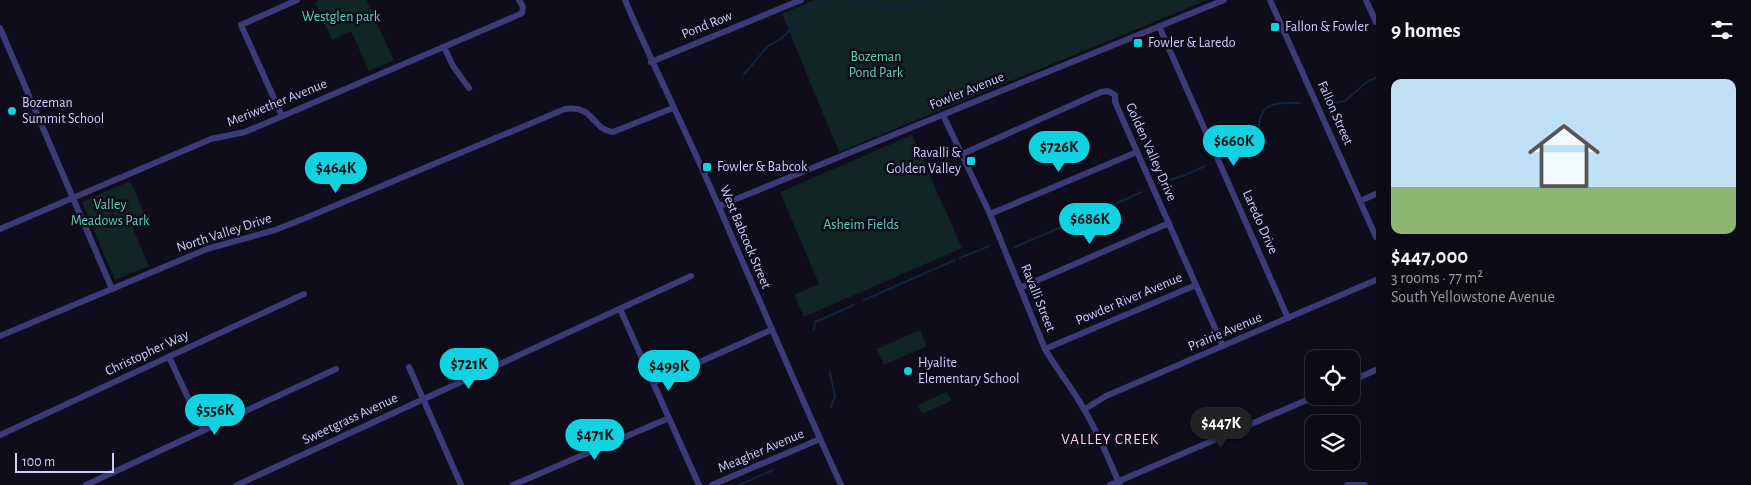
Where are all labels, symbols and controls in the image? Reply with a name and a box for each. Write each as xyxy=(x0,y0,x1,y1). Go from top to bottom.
street label: Pond Row xyxy=(680,8,735,42)
park label: Westglen park xyxy=(302,10,381,24)
icon: filters xyxy=(1708,16,1736,44)
place label: Fallon & Fowler xyxy=(1285,20,1369,34)
text: 9 homes xyxy=(1391,20,1461,41)
marker: Fallon & Fowler xyxy=(1269,21,1281,33)
place label: Fowler & Laredo xyxy=(1148,36,1236,50)
marker: Fowler & Laredo xyxy=(1132,37,1144,49)
park label: Bozeman Pond Park xyxy=(849,50,904,80)
street label: Fowler Avenue xyxy=(928,70,1006,112)
street label: Meriwether Avenue xyxy=(225,77,329,129)
street label: Fallon Street xyxy=(1315,79,1355,148)
place label: Bozeman Summit School xyxy=(22,96,104,126)
street label: Golden Valley Drive xyxy=(1123,101,1179,203)
marker: Bozeman Summit School xyxy=(6,105,18,117)
icon: home xyxy=(1519,111,1609,201)
pin: $660K xyxy=(1199,124,1269,167)
pin: $726K xyxy=(1024,130,1094,173)
text: $660K xyxy=(1214,133,1254,149)
text: $726K xyxy=(1040,139,1078,155)
place label: Ravalli & Golden Valley xyxy=(886,146,961,176)
pin: $464K xyxy=(301,152,371,194)
marker: Ravalli & Golden Valley xyxy=(965,155,977,167)
text: $464K xyxy=(316,160,356,176)
place label: Fowler & Babcok xyxy=(717,160,808,174)
marker: Fowler & Babcok xyxy=(701,161,713,173)
street label: West Babcock Street xyxy=(717,183,773,291)
street label: Laredo Drive xyxy=(1240,188,1280,256)
park label: Valley Meadows Park xyxy=(71,198,150,228)
pin: $686K xyxy=(1055,202,1125,245)
street label: North Valley Drive xyxy=(175,211,273,255)
text: $686K xyxy=(1070,211,1110,227)
park label: Asheim Fields xyxy=(823,218,899,232)
text: $447,000 xyxy=(1391,246,1468,267)
street label: Ravalli Street xyxy=(1018,262,1058,334)
street label: Powder River Avenue xyxy=(1074,270,1184,328)
text: 3 rooms · 77 m² xyxy=(1391,270,1483,286)
text: South Yellowstone Avenue xyxy=(1391,289,1555,305)
street label: Prairie Avenue xyxy=(1186,310,1264,354)
street label: Christopher Way xyxy=(103,328,191,378)
pin: $721K xyxy=(434,348,504,390)
pin: $499K xyxy=(634,350,704,392)
map controls xyxy=(1305,350,1360,470)
button: locate xyxy=(1305,350,1360,405)
text: $721K xyxy=(451,356,487,372)
place label: Hyalite Elementary School xyxy=(918,356,1020,386)
text: $499K xyxy=(649,358,689,374)
marker: Hyalite Elementary School xyxy=(902,365,914,377)
street label: Sweetgrass Avenue xyxy=(300,391,400,447)
pin: $556K xyxy=(180,394,250,436)
text: $556K xyxy=(196,402,234,418)
pin: $447K xyxy=(1186,406,1256,449)
text: $447K xyxy=(1201,415,1241,431)
button: layers xyxy=(1305,415,1360,470)
pin: $471K xyxy=(560,418,630,461)
text: $471K xyxy=(576,427,614,443)
street label: Meagher Avenue xyxy=(716,427,806,475)
district label: VALLEY CREEK xyxy=(1061,432,1159,447)
scale bar xyxy=(15,450,114,473)
text: 100 m xyxy=(22,455,55,469)

